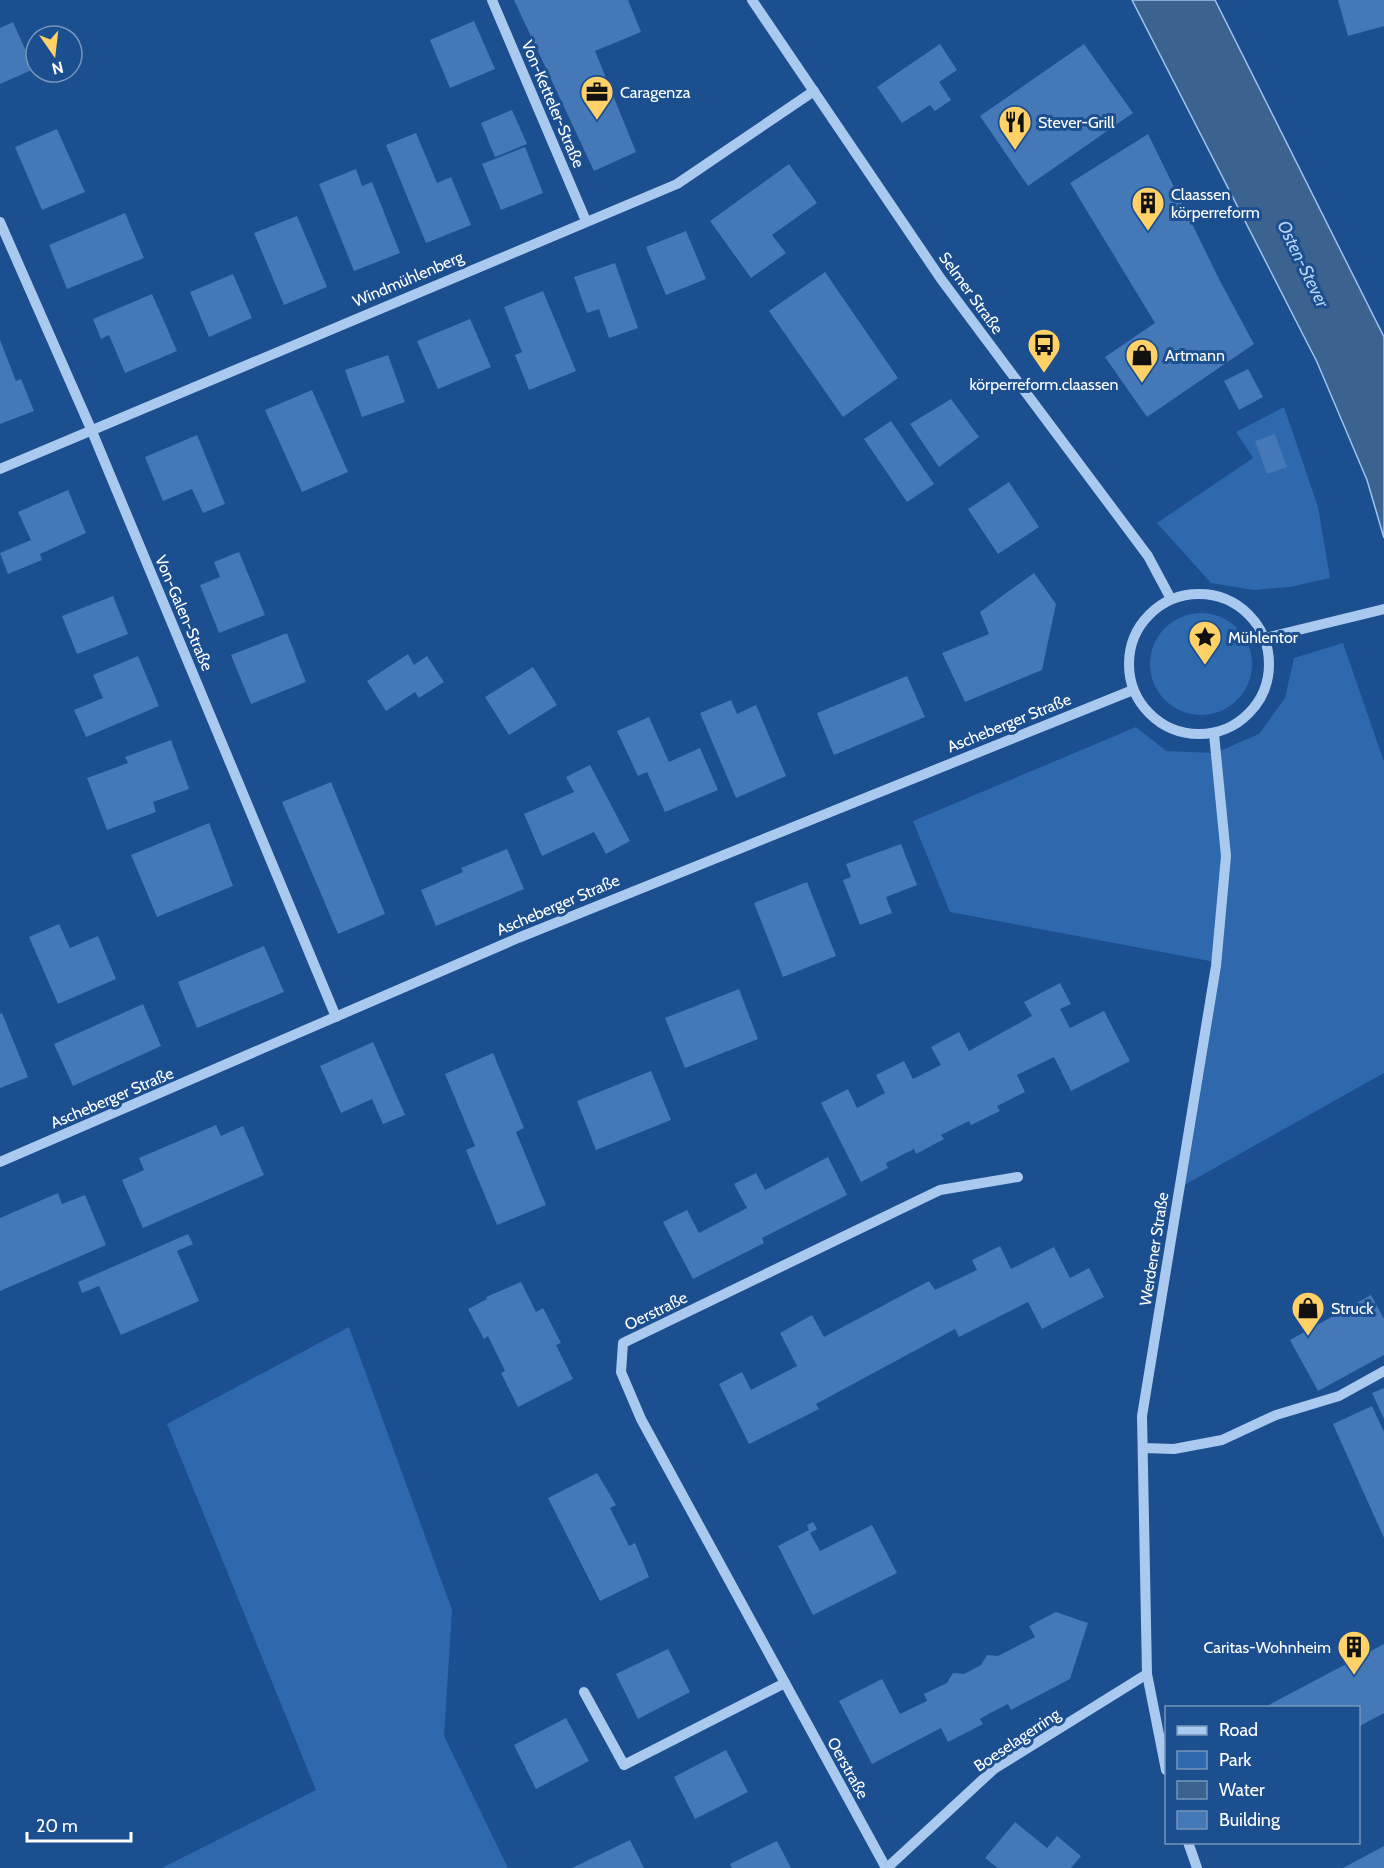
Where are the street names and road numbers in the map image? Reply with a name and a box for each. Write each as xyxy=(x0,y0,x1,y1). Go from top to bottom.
street label: Von-Ketteler-Straße xyxy=(518,37,588,171)
street label: Windmühlenberg xyxy=(350,247,467,311)
street label: Selmer Straße xyxy=(935,248,1007,338)
street label: Von-Galen-Straße xyxy=(151,552,217,674)
street label: Ascheberger Straße xyxy=(944,689,1074,757)
street label: Ascheberger Straße xyxy=(494,870,622,940)
street label: Ascheberger Straße xyxy=(48,1063,176,1133)
street label: Werdener Straße xyxy=(1136,1191,1172,1307)
street label: Oerstraße xyxy=(622,1288,690,1334)
street label: Boeselagerring xyxy=(970,1704,1064,1776)
street label: Oerstraße xyxy=(823,1734,873,1802)

